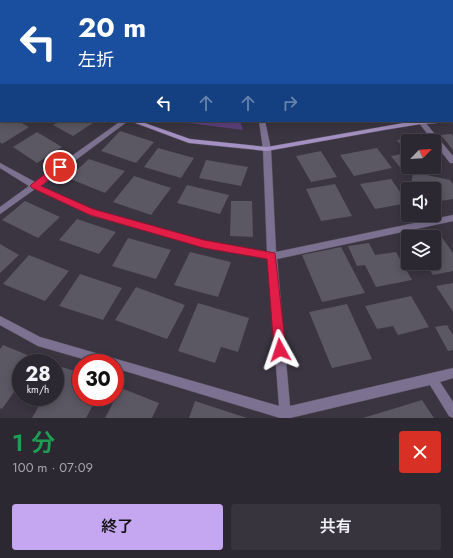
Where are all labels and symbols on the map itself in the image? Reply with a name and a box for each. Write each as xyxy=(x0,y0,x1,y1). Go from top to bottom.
north arrow xyxy=(401,134,441,174)
pin xyxy=(43,150,77,184)
position arrow xyxy=(259,329,301,371)
speed limit sign: 30 xyxy=(72,354,124,406)

